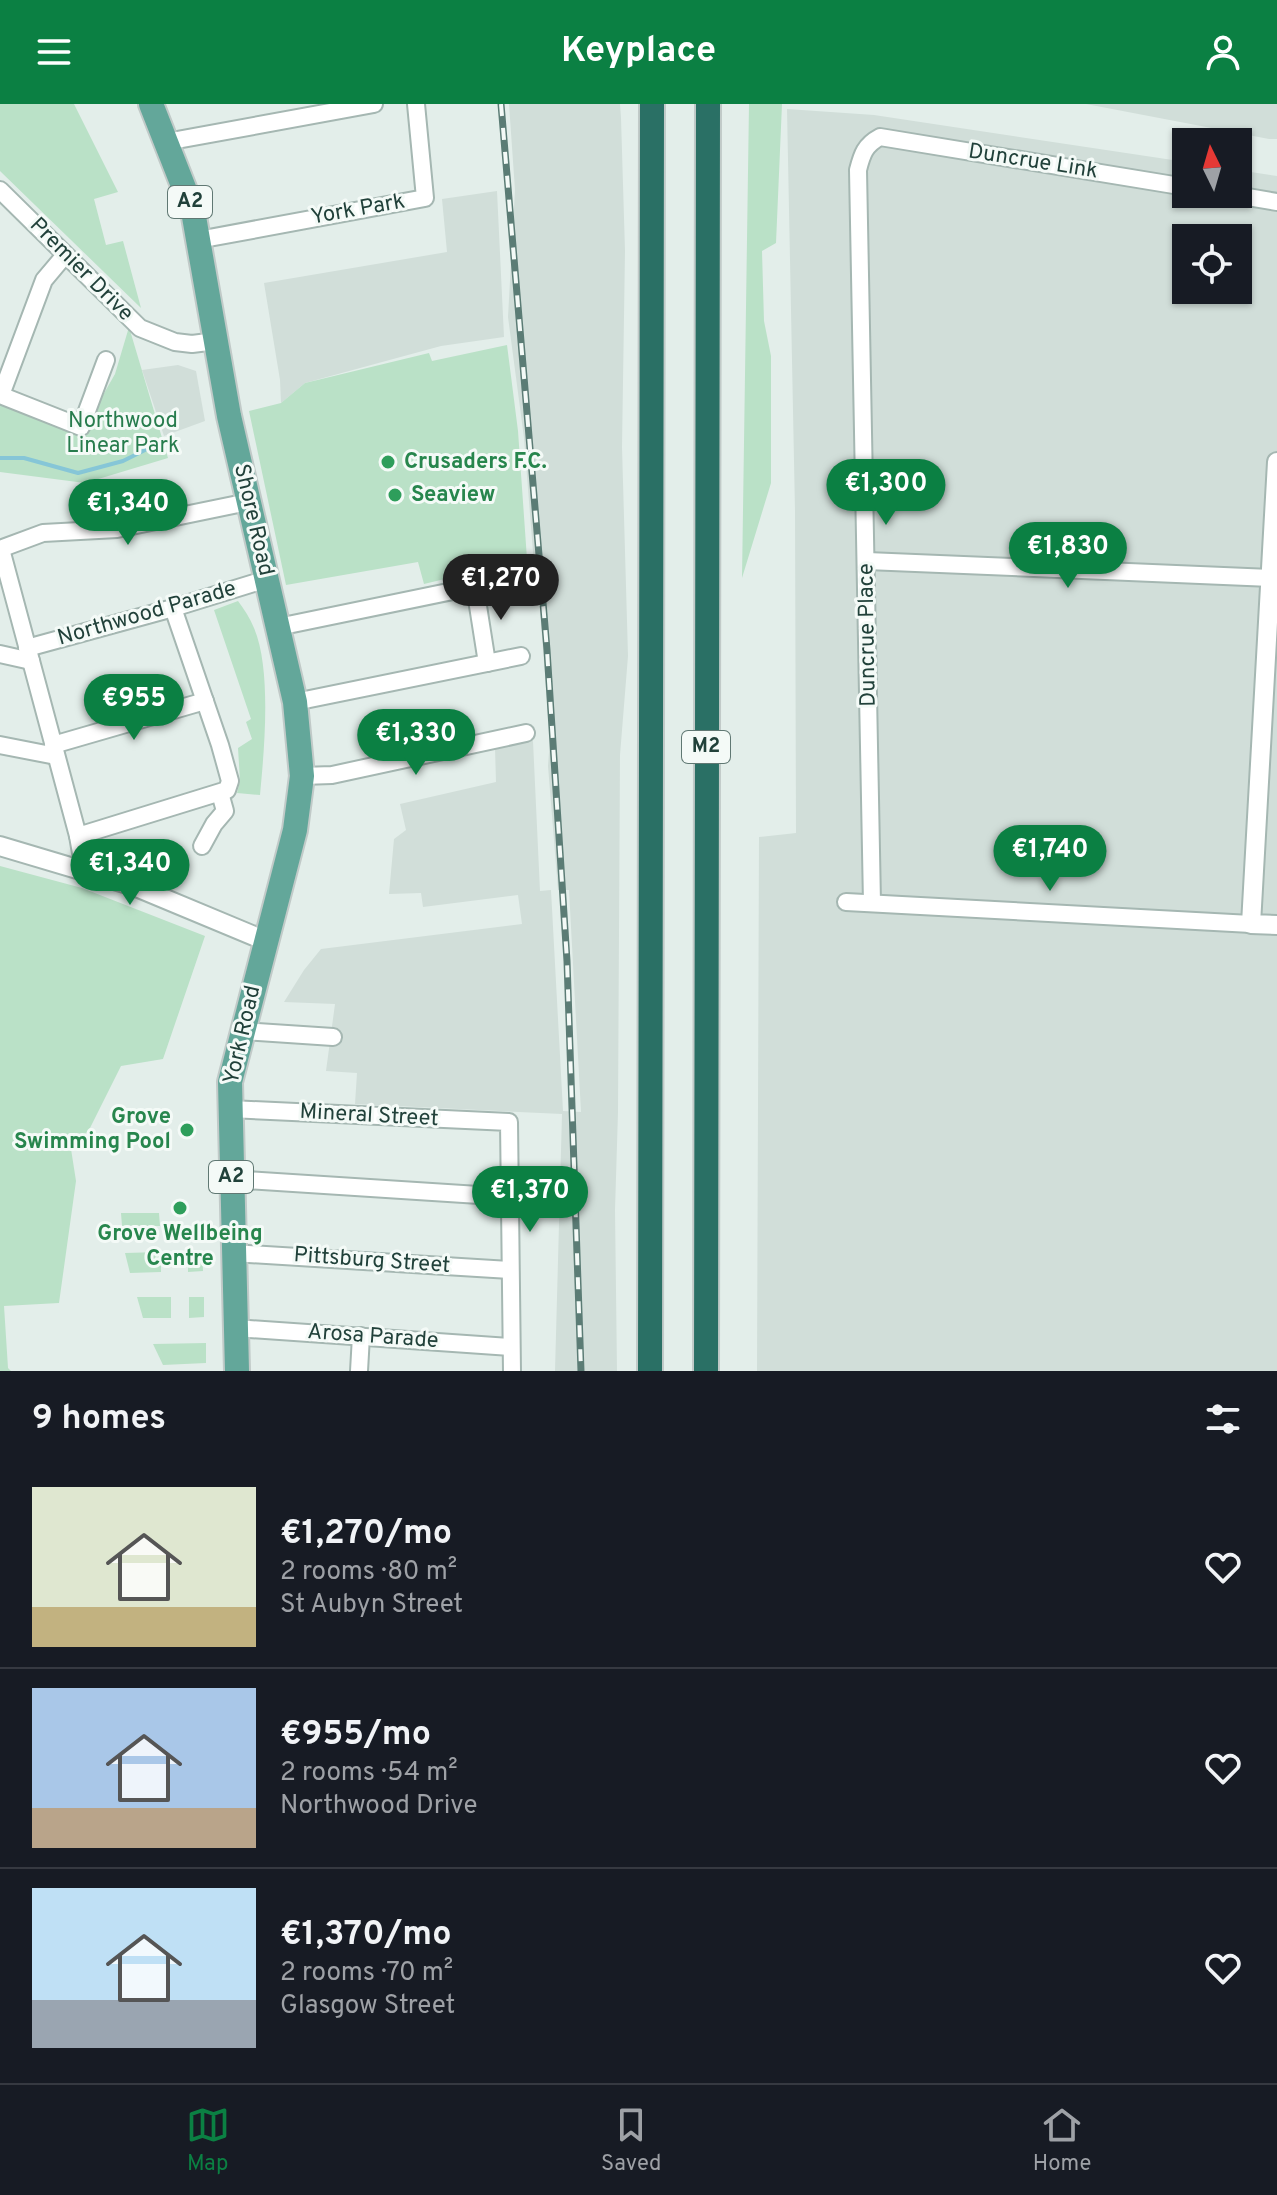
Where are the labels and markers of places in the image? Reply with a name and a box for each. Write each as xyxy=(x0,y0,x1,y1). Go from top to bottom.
place label: Crusaders F.C. xyxy=(404,449,547,476)
marker: Crusaders F.C. xyxy=(379,453,397,471)
pin: €1,300 xyxy=(821,459,951,527)
pin: €1,340 xyxy=(63,479,193,547)
place label: Seaview xyxy=(411,482,495,509)
marker: Seaview xyxy=(386,486,404,504)
pin: €1,830 xyxy=(1003,522,1133,590)
pin: €1,270 xyxy=(436,554,566,622)
pin: €955 xyxy=(87,674,181,742)
pin: €1,330 xyxy=(351,709,481,777)
pin: €1,740 xyxy=(985,825,1115,893)
pin: €1,340 xyxy=(65,839,195,907)
place label: Grove Swimming Pool xyxy=(14,1104,171,1156)
marker: Grove Swimming Pool xyxy=(178,1121,196,1139)
pin: €1,370 xyxy=(465,1166,595,1234)
marker: Grove Wellbeing Centre xyxy=(171,1199,189,1217)
place label: Grove Wellbeing Centre xyxy=(97,1221,263,1273)

